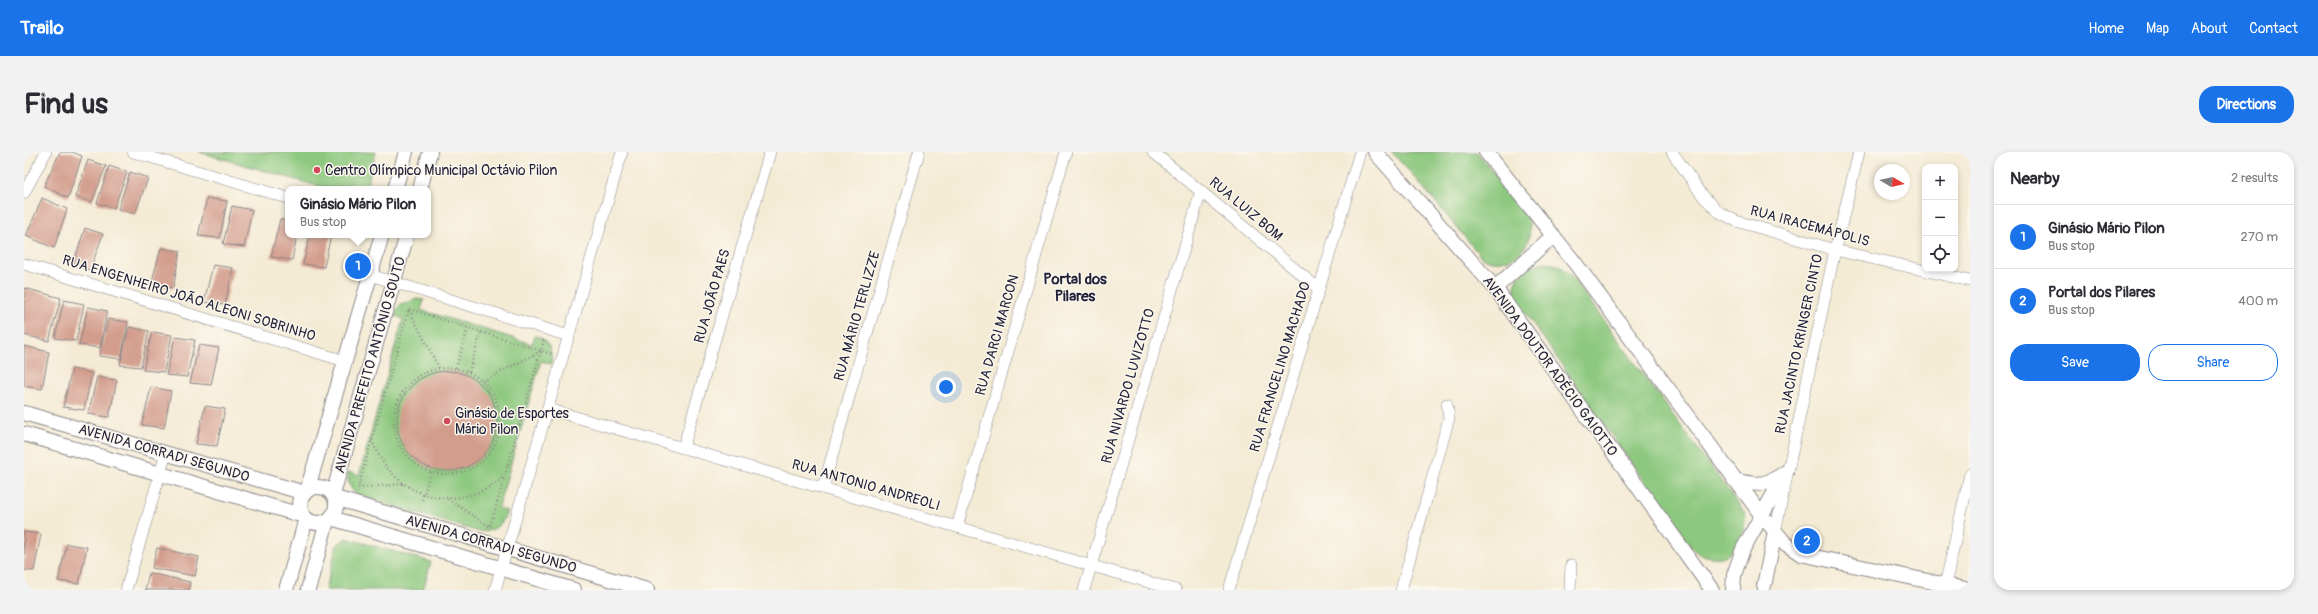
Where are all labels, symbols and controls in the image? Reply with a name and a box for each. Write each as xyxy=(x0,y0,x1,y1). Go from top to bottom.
text: Trailo xyxy=(20,16,64,40)
text: Home xyxy=(2089,20,2124,37)
text: Map xyxy=(2146,20,2169,37)
text: About xyxy=(2191,20,2227,37)
text: Contact xyxy=(2249,20,2298,37)
button: Directions xyxy=(2199,86,2294,123)
text: Find us xyxy=(24,87,108,122)
place label: Centro Olímpico Municipal Octávio Pilon xyxy=(325,162,557,179)
north arrow xyxy=(1874,164,1910,200)
map controls xyxy=(1922,164,1958,272)
button: + xyxy=(1922,164,1958,200)
marker: Centro Olímpico Municipal Octávio Pilon xyxy=(312,165,322,175)
text: Nearby xyxy=(2010,168,2059,189)
text: 2 results xyxy=(2231,170,2278,186)
street label: RUA LUIZ BOM xyxy=(1206,174,1286,244)
popup xyxy=(285,186,431,238)
text: Ginásio Mário Pilon xyxy=(300,195,416,214)
button: − xyxy=(1922,200,1958,236)
street label: RUA IRACEMÁPOLIS xyxy=(1749,201,1872,250)
text: Bus stop xyxy=(300,214,346,230)
text: Ginásio Mário Pilon xyxy=(2048,219,2165,238)
text: 1 xyxy=(2020,229,2026,245)
text: 270 m xyxy=(2241,229,2278,245)
button: locate xyxy=(1922,236,1958,272)
text: Bus stop xyxy=(2048,238,2095,254)
street label: RUA JOÃO PAES xyxy=(690,247,734,345)
street label: RUA MÁRIO TERLIZZE xyxy=(829,249,884,383)
street label: RUA ENGENHEIRO JOÃO ALEONI SOBRINHO xyxy=(60,251,318,345)
pin: 1 xyxy=(345,251,371,281)
street label: RUA JACINTO KRINGER CINTO xyxy=(1772,252,1826,435)
street label: AVENIDA PREFEITO ANTÔNIO SOUTO xyxy=(330,255,409,475)
district label: Portal dos Pilares xyxy=(1043,270,1107,306)
street label: AVENIDA DOUTOR ADÉCIO GAIOTTO xyxy=(1479,272,1622,459)
street label: RUA DARCI MARCON xyxy=(972,273,1022,397)
street label: RUA FRANCELINO MACHADO xyxy=(1246,280,1314,454)
text: Portal dos Pilares xyxy=(2048,283,2155,302)
text: 2 xyxy=(2019,293,2027,309)
text: 400 m xyxy=(2238,293,2278,309)
text: Bus stop xyxy=(2048,302,2095,318)
street label: RUA NIVARDO LUVIZOTTO xyxy=(1098,307,1158,465)
button: Save xyxy=(2010,344,2140,381)
button: Share xyxy=(2148,344,2278,381)
your location xyxy=(936,377,956,397)
place label: Ginásio de Esportes Mário Pilon xyxy=(455,405,570,438)
marker: Ginásio de Esportes Mário Pilon xyxy=(442,416,452,426)
street label: AVENIDA CORRADI SEGUNDO xyxy=(77,420,251,486)
street label: RUA ANTONIO ANDREOLI xyxy=(790,456,942,514)
street label: AVENIDA CORRADI SEGUNDO xyxy=(404,511,578,577)
pin: 2 xyxy=(1794,526,1820,556)

